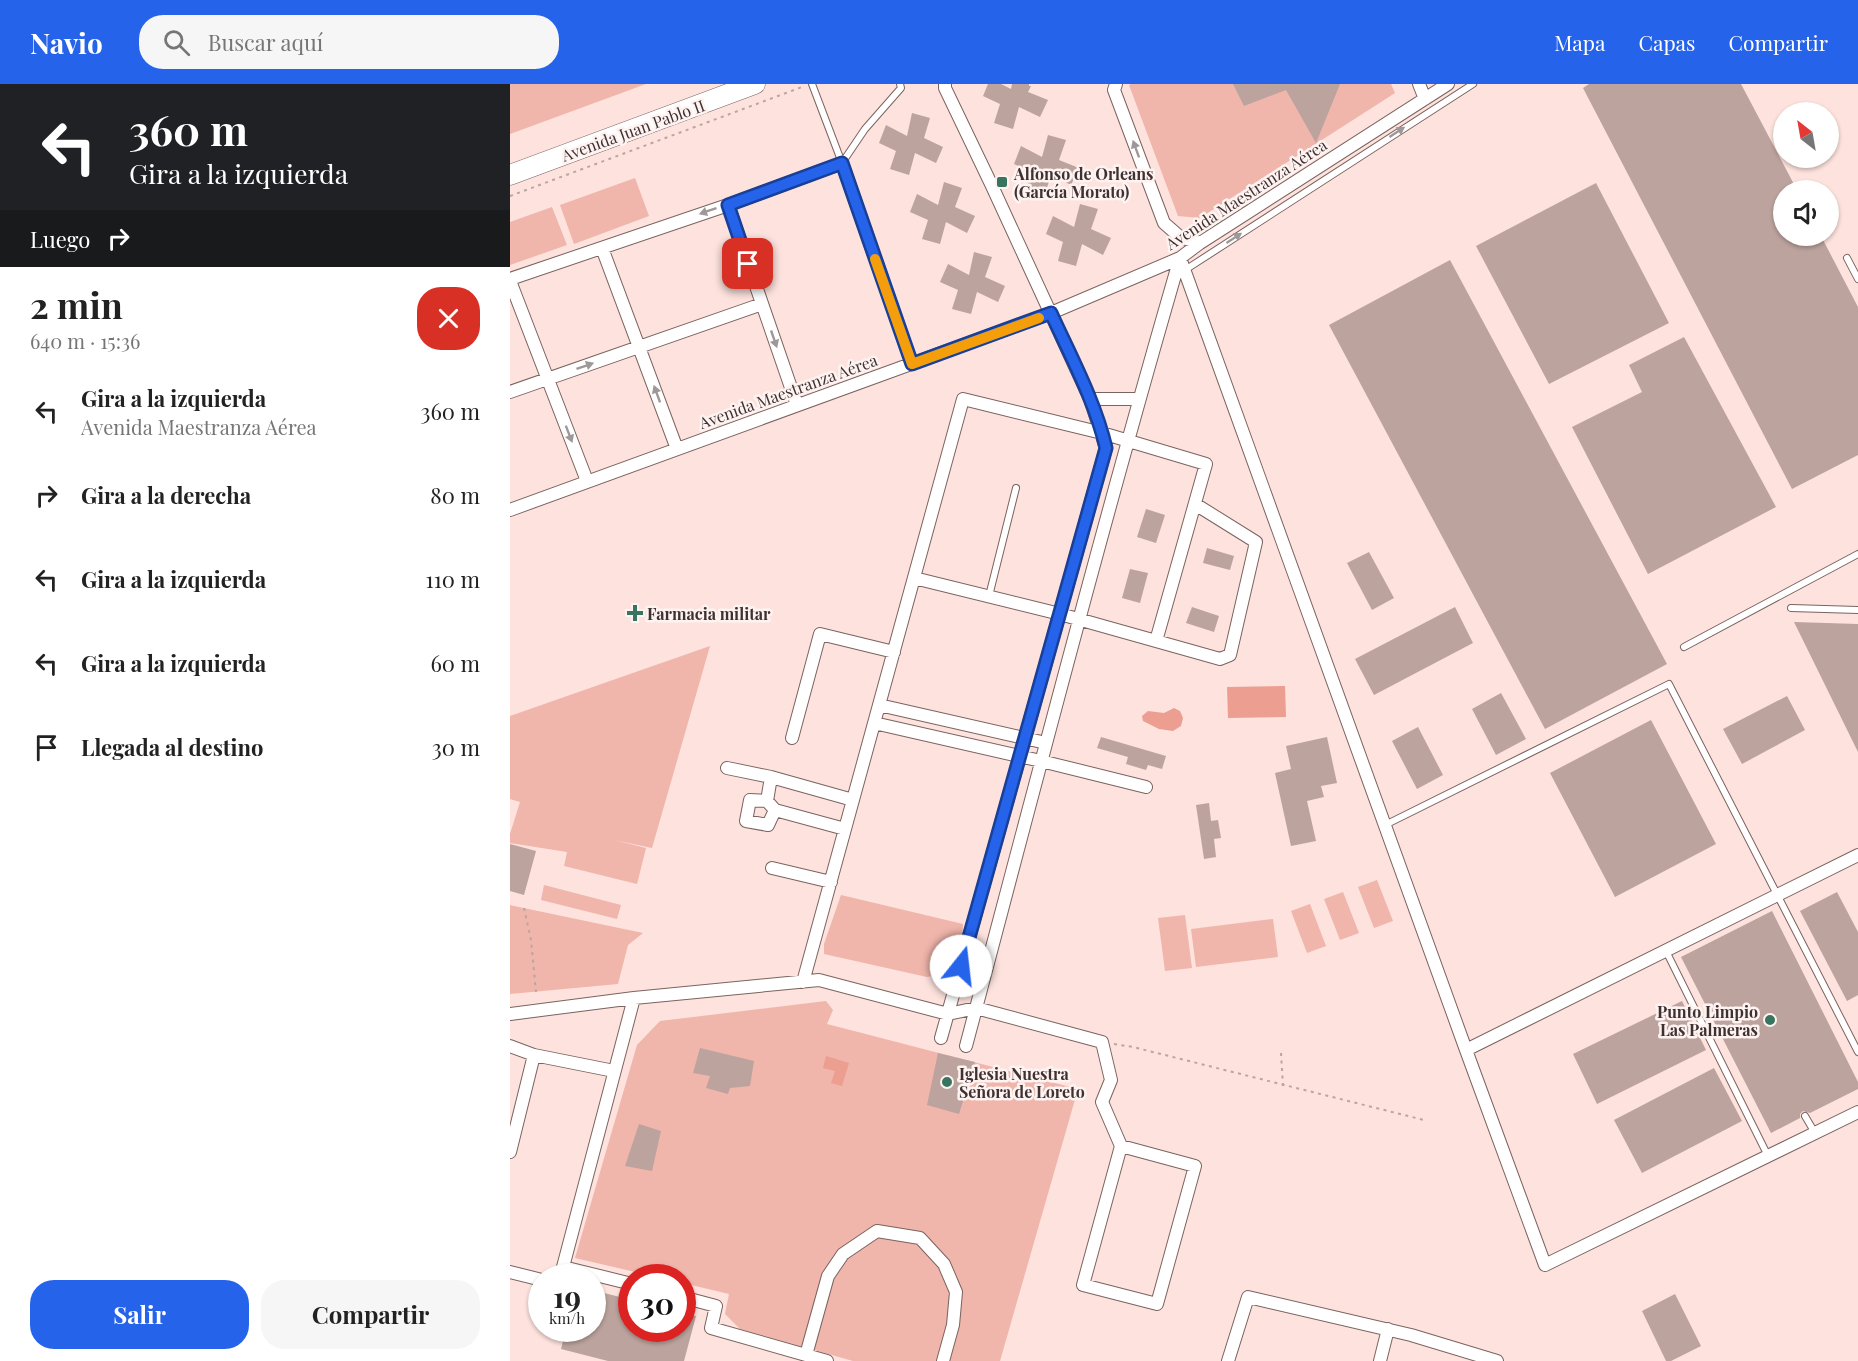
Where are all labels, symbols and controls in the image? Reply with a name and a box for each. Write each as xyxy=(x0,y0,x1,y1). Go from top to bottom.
search box xyxy=(139,15,559,69)
text: Navio xyxy=(30,24,103,61)
icon: search xyxy=(160,26,193,59)
text: Buscar aquí xyxy=(208,27,323,57)
text: Mapa xyxy=(1554,28,1606,56)
text: Capas xyxy=(1639,28,1695,56)
text: Compartir xyxy=(1728,28,1828,56)
street label: Avenida Juan Pablo II xyxy=(558,94,708,166)
text: 360 m xyxy=(129,101,248,157)
north arrow xyxy=(1773,102,1839,168)
map controls xyxy=(1773,102,1839,246)
icon: left xyxy=(30,108,108,186)
one-way arrow xyxy=(1389,127,1406,138)
street label: Avenida Maestranza Aérea xyxy=(1160,134,1331,255)
one-way arrow xyxy=(1130,140,1140,158)
text: Gira a la izquierda xyxy=(129,155,348,191)
place label: Alfonso de Orleans (García Morato) xyxy=(1013,163,1154,202)
marker: Alfonso de Orleans (García Morato) xyxy=(995,175,1009,189)
button: sound xyxy=(1773,180,1839,246)
one-way arrow xyxy=(699,207,717,217)
icon: right xyxy=(102,222,135,255)
text: Luego xyxy=(30,224,90,254)
one-way arrow xyxy=(1226,233,1242,244)
pin xyxy=(722,238,773,289)
icon: arrive xyxy=(731,247,764,280)
text: 2 min xyxy=(30,280,123,328)
button: close xyxy=(417,287,480,350)
text: 640 m · 15:36 xyxy=(30,327,140,354)
one-way arrow xyxy=(770,330,779,348)
street label: Avenida Maestranza Aérea xyxy=(695,349,880,433)
one-way arrow xyxy=(576,360,594,370)
text: Gira a la izquierda xyxy=(81,383,266,413)
one-way arrow xyxy=(651,385,661,403)
icon: left xyxy=(30,395,63,428)
text: 360 m xyxy=(420,396,480,426)
text: Avenida Maestranza Aérea xyxy=(81,413,317,440)
one-way arrow xyxy=(565,425,574,443)
icon: right xyxy=(30,479,63,512)
text: Gira a la derecha xyxy=(81,480,251,510)
text: 80 m xyxy=(430,480,480,510)
icon: left xyxy=(30,563,63,596)
text: Gira a la izquierda xyxy=(81,564,266,594)
text: 110 m xyxy=(426,564,480,594)
place label: Farmacia militar xyxy=(647,603,771,624)
marker: Farmacia militar xyxy=(628,606,642,620)
icon: left xyxy=(30,647,63,680)
text: Gira a la izquierda xyxy=(81,648,266,678)
text: 60 m xyxy=(430,648,480,678)
icon: arrive xyxy=(30,731,63,764)
text: Llegada al destino xyxy=(81,732,263,762)
text: 30 m xyxy=(432,732,480,762)
position arrow xyxy=(929,934,993,998)
place label: Punto Limpio Las Palmeras xyxy=(1657,1001,1758,1040)
marker: Punto Limpio Las Palmeras xyxy=(1763,1013,1777,1027)
place label: Iglesia Nuestra Señora de Loreto xyxy=(959,1063,1085,1102)
marker: Iglesia Nuestra Señora de Loreto xyxy=(940,1075,954,1089)
speed limit sign: 30 xyxy=(618,1264,696,1342)
text: 19 xyxy=(553,1276,581,1316)
button: Salir xyxy=(30,1280,249,1349)
button: Compartir xyxy=(261,1280,480,1349)
text: km/h xyxy=(549,1308,585,1328)

